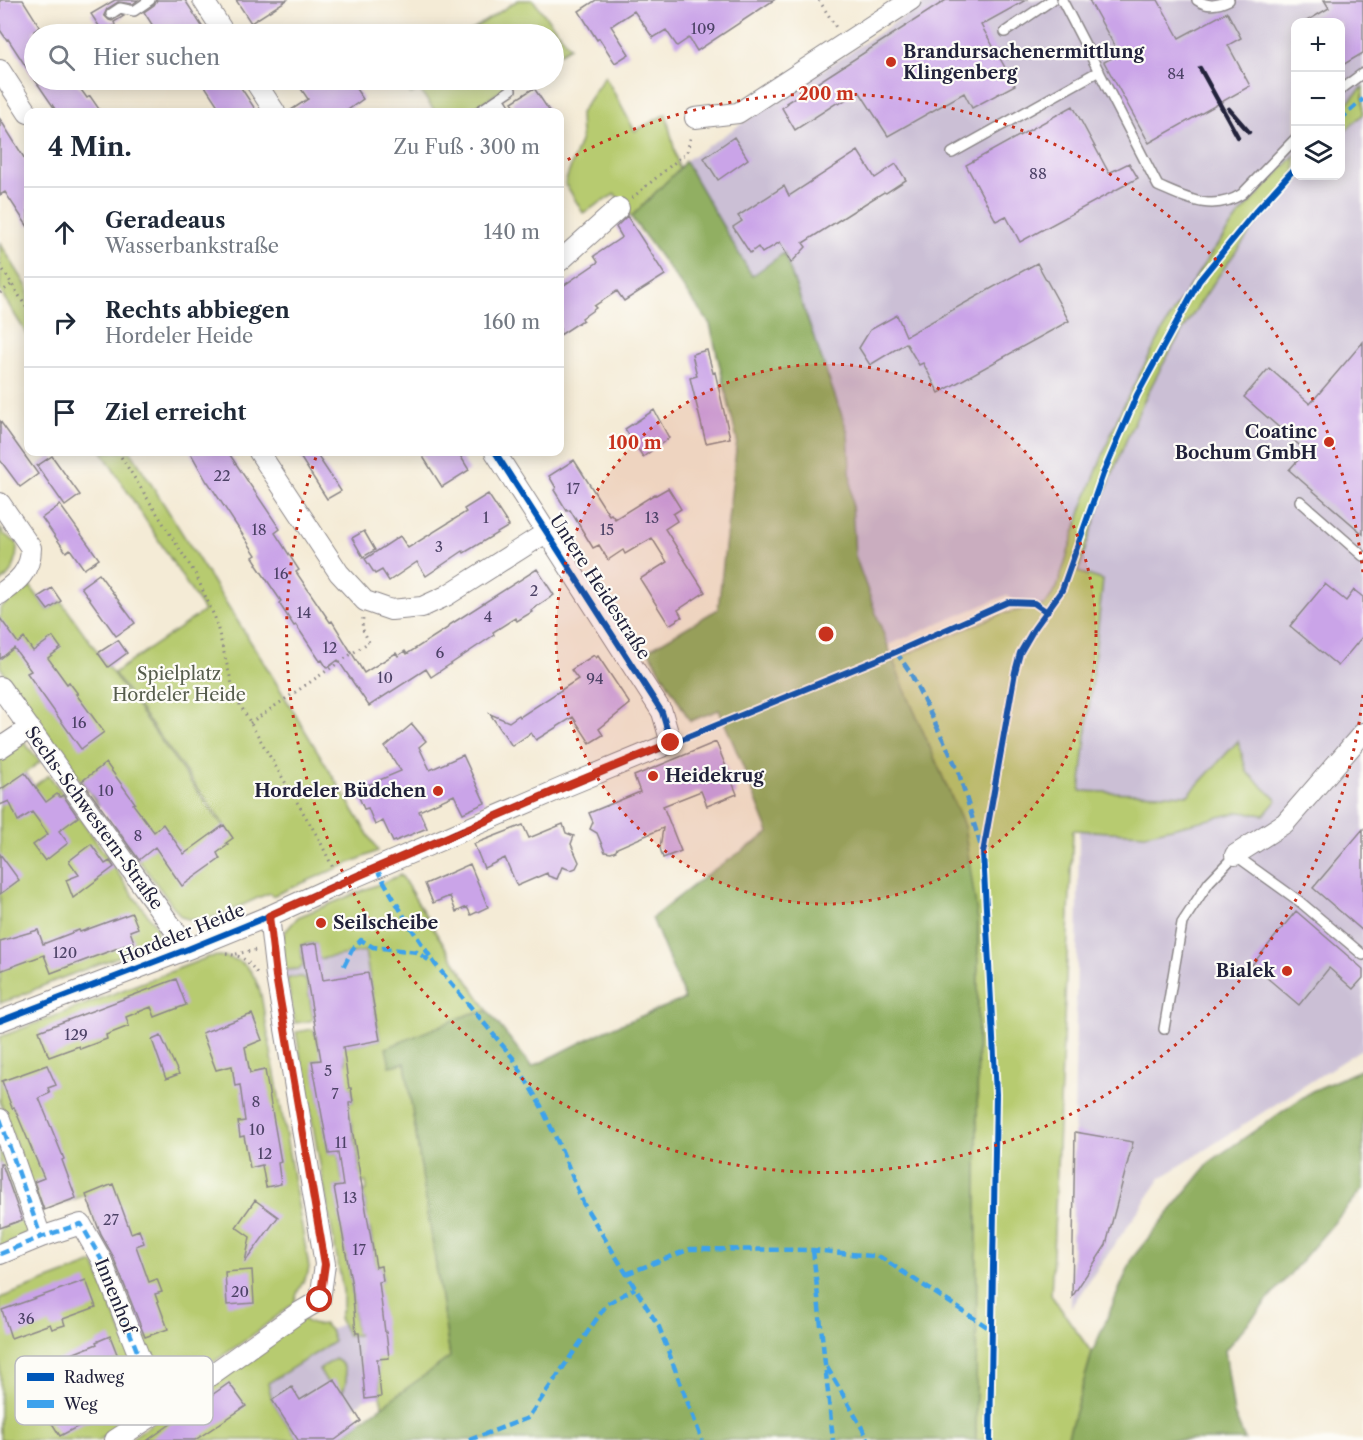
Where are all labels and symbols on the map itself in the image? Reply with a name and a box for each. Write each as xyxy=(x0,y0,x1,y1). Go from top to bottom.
house number: 109 xyxy=(691,19,715,38)
place label: Brandursachenermittlung Klingenberg xyxy=(903,41,1145,84)
marker: Brandursachenermittlung Klingenberg xyxy=(884,55,898,69)
house number: 84 xyxy=(1167,64,1185,83)
text: 200 m xyxy=(798,83,854,105)
house number: 88 xyxy=(1029,164,1047,183)
place label: Coatinc Bochum GmbH xyxy=(1175,421,1317,464)
text: 100 m xyxy=(608,432,662,454)
marker: Coatinc Bochum GmbH xyxy=(1322,435,1336,449)
house number: 22 xyxy=(213,466,231,485)
house number: 17 xyxy=(566,479,580,498)
house number: 1 xyxy=(483,508,490,527)
house number: 13 xyxy=(645,508,659,527)
street label: Untere Heidestraße xyxy=(545,510,655,664)
house number: 18 xyxy=(251,520,267,539)
house number: 15 xyxy=(600,520,614,539)
house number: 3 xyxy=(435,537,443,556)
house number: 16 xyxy=(273,564,289,583)
house number: 2 xyxy=(530,581,538,600)
house number: 14 xyxy=(297,603,311,622)
house number: 4 xyxy=(484,607,492,626)
centre of rings xyxy=(816,624,836,644)
house number: 12 xyxy=(323,638,337,657)
house number: 6 xyxy=(436,643,445,662)
park label: Spielplatz Hordeler Heide xyxy=(112,663,246,706)
house number: 10 xyxy=(377,668,393,687)
house number: 94 xyxy=(586,669,604,688)
house number: 16 xyxy=(71,713,87,732)
street label: Sechs-Schwestern-Straße xyxy=(20,722,168,914)
route end xyxy=(657,729,683,755)
place label: Heidekrug xyxy=(665,765,765,787)
marker: Heidekrug xyxy=(646,769,660,783)
place label: Hordeler Büdchen xyxy=(254,780,427,802)
house number: 10 xyxy=(98,781,114,800)
marker: Hordeler Büdchen xyxy=(431,784,445,798)
house number: 8 xyxy=(134,826,143,845)
street label: Hordeler Heide xyxy=(116,899,248,969)
place label: Seilscheibe xyxy=(333,912,439,934)
marker: Seilscheibe xyxy=(314,916,328,930)
house number: 120 xyxy=(53,943,77,962)
place label: Bialek xyxy=(1216,960,1276,982)
marker: Bialek xyxy=(1280,964,1294,978)
house number: 129 xyxy=(64,1025,88,1044)
house number: 5 xyxy=(324,1061,332,1080)
house number: 7 xyxy=(331,1084,339,1103)
house number: 8 xyxy=(252,1092,261,1111)
house number: 10 xyxy=(249,1120,265,1139)
house number: 11 xyxy=(335,1133,348,1152)
house number: 12 xyxy=(258,1144,272,1163)
house number: 13 xyxy=(343,1188,357,1207)
house number: 27 xyxy=(103,1210,120,1229)
house number: 17 xyxy=(352,1240,366,1259)
street label: Innenhof xyxy=(90,1255,141,1339)
house number: 20 xyxy=(231,1282,249,1301)
route start xyxy=(306,1286,332,1312)
house number: 36 xyxy=(17,1309,35,1328)
legend xyxy=(15,1356,213,1425)
text: Radweg xyxy=(64,1367,124,1387)
text: Weg xyxy=(63,1394,98,1414)

